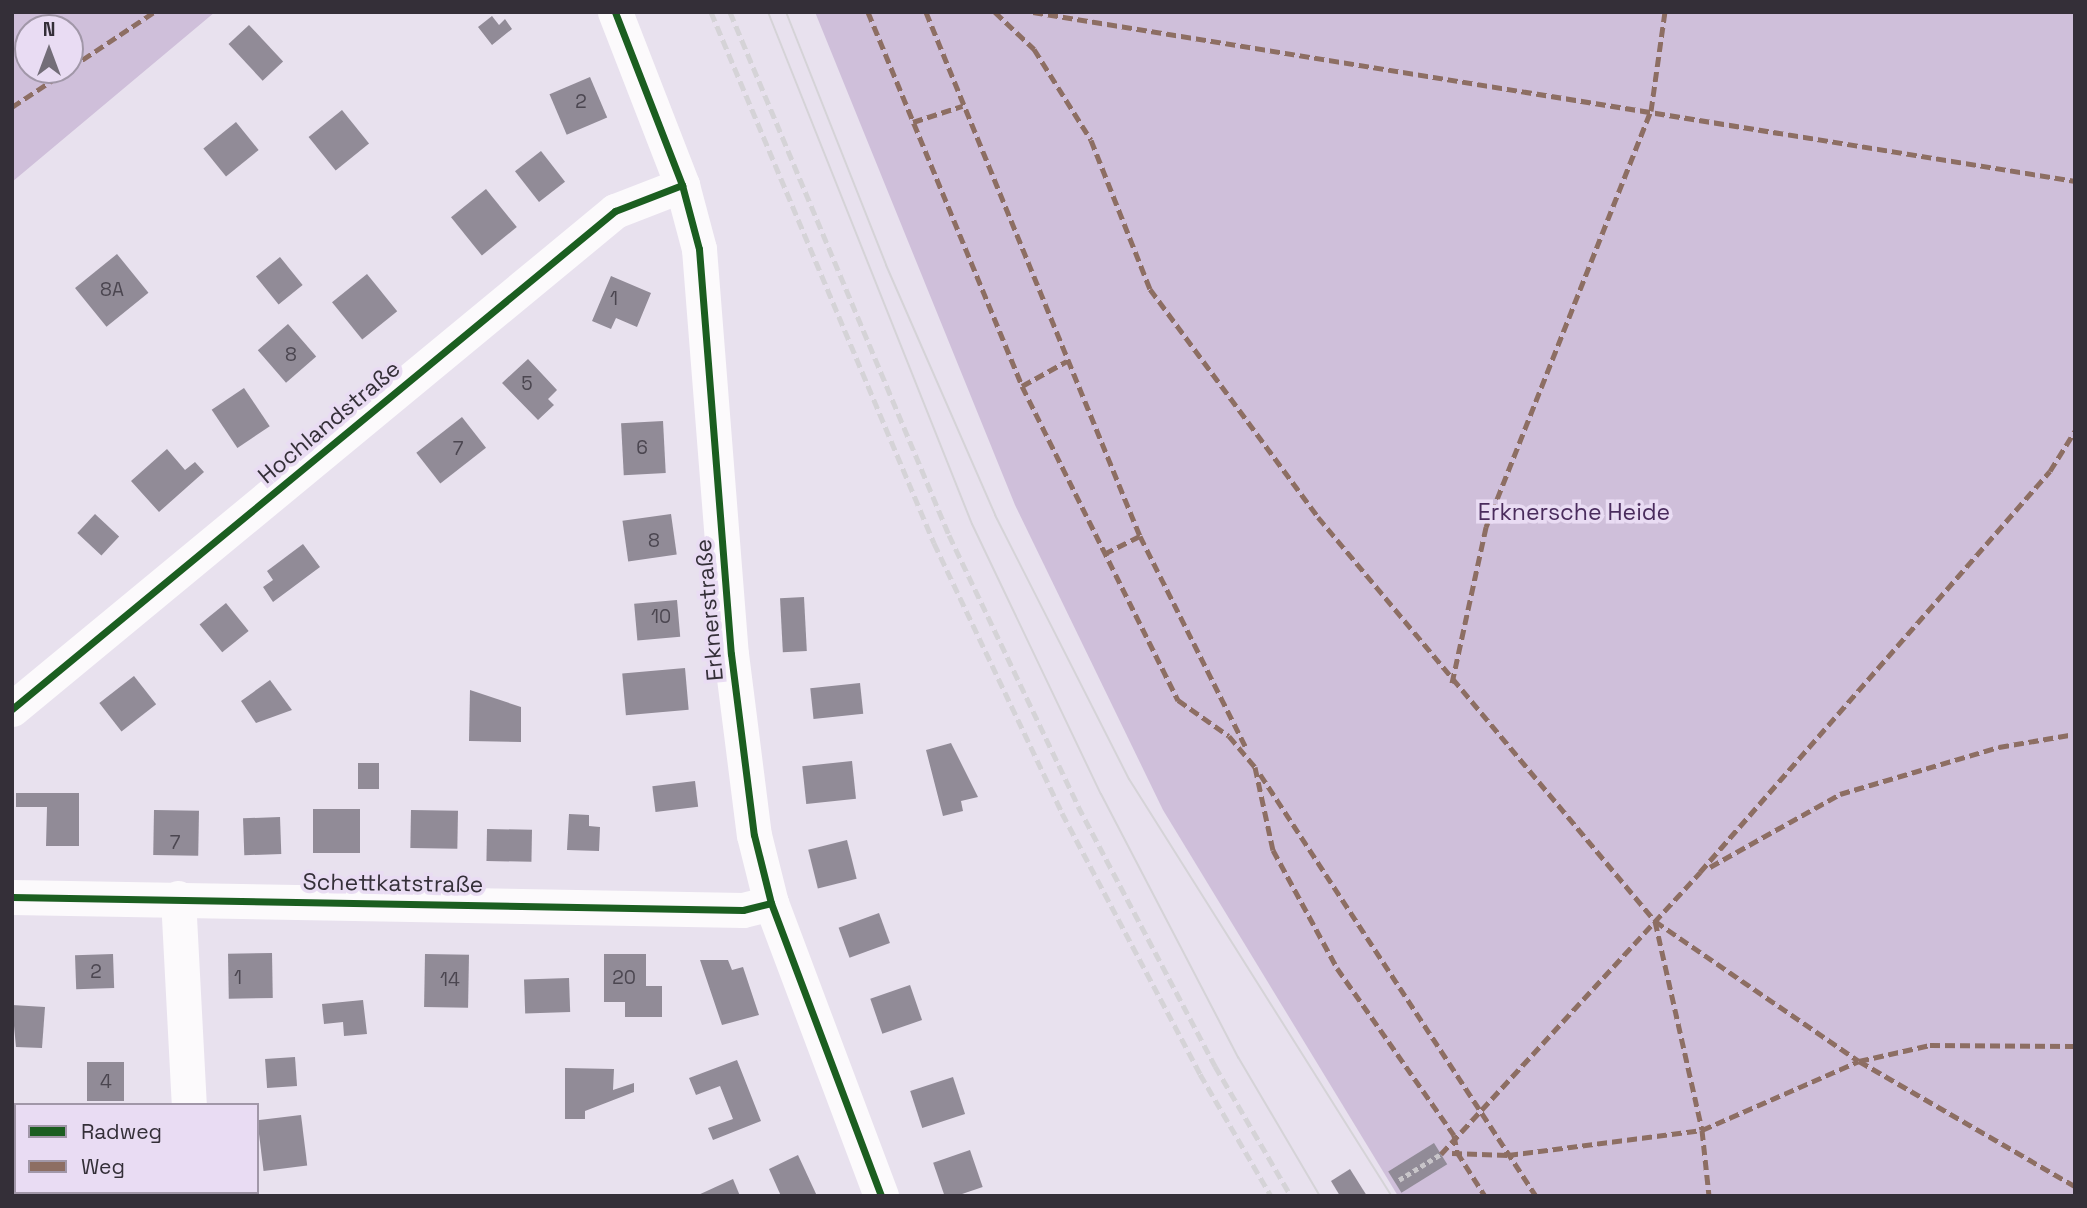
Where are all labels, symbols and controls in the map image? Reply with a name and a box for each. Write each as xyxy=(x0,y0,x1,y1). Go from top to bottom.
north arrow xyxy=(14,14,84,84)
text: N xyxy=(43,17,55,42)
house number: 2 xyxy=(575,91,587,113)
house number: 8A xyxy=(100,279,124,301)
house number: 1 xyxy=(610,288,618,310)
house number: 8 xyxy=(285,344,297,366)
street label: Hochlandstraße xyxy=(252,355,406,489)
house number: 5 xyxy=(521,373,533,395)
house number: 6 xyxy=(636,437,648,459)
house number: 7 xyxy=(453,438,463,460)
park label: Erknersche Heide xyxy=(1478,498,1670,526)
house number: 8 xyxy=(648,530,660,552)
street label: Erknerstraße xyxy=(689,538,729,682)
house number: 10 xyxy=(651,606,671,628)
house number: 7 xyxy=(170,832,180,854)
street label: Schettkatstraße xyxy=(302,868,484,898)
house number: 2 xyxy=(90,961,102,983)
house number: 1 xyxy=(234,967,242,989)
house number: 20 xyxy=(612,967,636,989)
house number: 14 xyxy=(440,969,460,991)
house number: 4 xyxy=(100,1071,112,1093)
legend xyxy=(14,1103,259,1194)
text: Radweg xyxy=(81,1118,162,1145)
text: Weg xyxy=(81,1153,125,1180)

